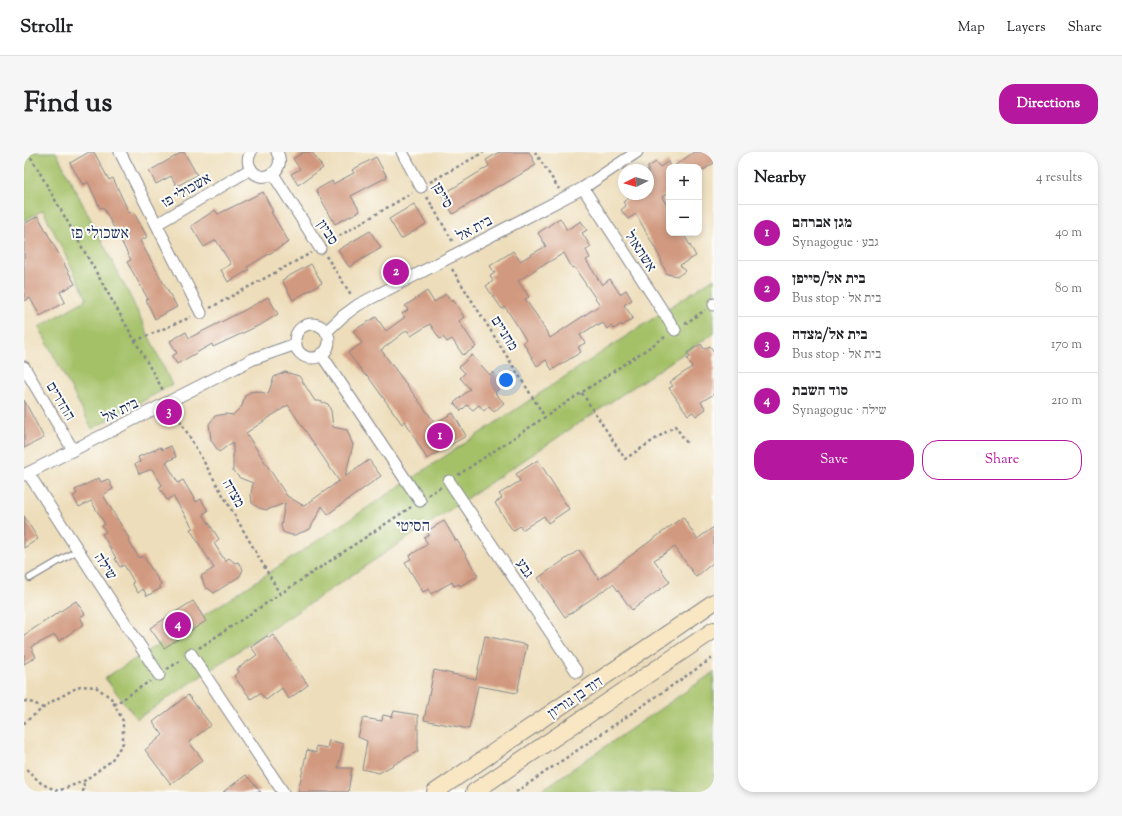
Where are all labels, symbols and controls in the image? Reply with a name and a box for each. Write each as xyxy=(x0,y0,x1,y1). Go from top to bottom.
text: Strollr xyxy=(20,14,73,41)
text: Map xyxy=(958,18,985,38)
text: Layers xyxy=(1007,18,1045,38)
text: Share xyxy=(1067,18,1102,38)
text: Find us xyxy=(24,84,112,124)
button: Directions xyxy=(999,84,1098,124)
north arrow xyxy=(618,164,654,200)
map controls xyxy=(666,164,702,236)
button: + xyxy=(666,164,702,200)
text: Nearby xyxy=(754,166,806,190)
street label: אשכולי פז xyxy=(158,169,216,214)
text: 4 results xyxy=(1036,169,1082,187)
street label: סייפן xyxy=(426,179,457,213)
button: − xyxy=(666,200,702,236)
street label: בית אל xyxy=(453,211,496,248)
text: מגן אברהם xyxy=(792,213,852,234)
street label: סביון xyxy=(311,216,343,250)
district label: אשכולי פז xyxy=(71,223,129,246)
text: 1 xyxy=(765,224,769,242)
text: 40 m xyxy=(1055,224,1082,242)
street label: אשתאול xyxy=(619,227,661,276)
text: Synagogue · גבע xyxy=(792,234,879,252)
pin: 2 xyxy=(383,257,409,287)
text: בית אל/סייפן xyxy=(792,269,866,290)
text: 2 xyxy=(764,280,770,298)
text: 80 m xyxy=(1055,280,1082,298)
text: Bus stop · בית אל xyxy=(792,290,881,308)
street label: מחניים xyxy=(485,312,523,355)
text: בית אל/מצדה xyxy=(792,325,868,346)
text: 3 xyxy=(764,336,770,354)
text: 170 m xyxy=(1051,336,1082,354)
text: Bus stop · בית אל xyxy=(792,346,881,364)
your location xyxy=(496,370,516,390)
street label: ההדרים xyxy=(40,378,80,425)
text: סוד השבת xyxy=(792,381,848,402)
text: 4 xyxy=(764,392,770,410)
text: 210 m xyxy=(1051,392,1082,410)
street label: בית אל xyxy=(99,394,142,429)
pin: 3 xyxy=(156,397,182,427)
text: Synagogue · שילה xyxy=(792,402,887,420)
pin: 1 xyxy=(427,421,453,451)
button: Save xyxy=(754,440,914,480)
button: Share xyxy=(922,440,1082,480)
street label: מצדה xyxy=(216,476,249,512)
district label: הסיטי xyxy=(396,516,430,539)
street label: שילה xyxy=(88,549,121,584)
street label: גבע xyxy=(510,555,538,583)
pin: 4 xyxy=(165,610,191,640)
street label: דוד בן גוריון xyxy=(544,672,608,724)

